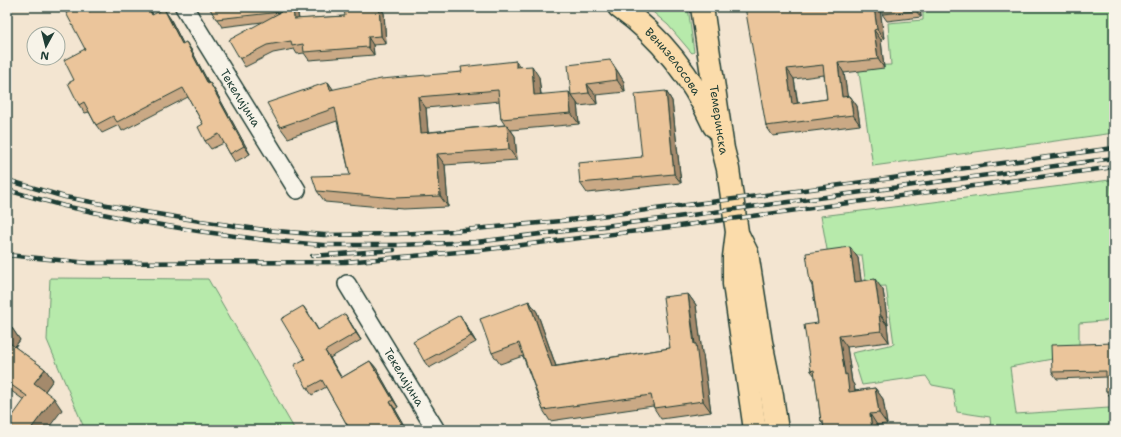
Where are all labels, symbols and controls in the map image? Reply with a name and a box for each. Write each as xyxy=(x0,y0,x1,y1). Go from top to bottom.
street label: Венизелосова xyxy=(641,24,705,99)
north arrow xyxy=(26,26,66,66)
text: N xyxy=(39,47,50,63)
street label: Текелијина xyxy=(216,66,264,131)
street label: Темеринска xyxy=(706,84,732,157)
street label: Текелијина xyxy=(380,345,428,410)

